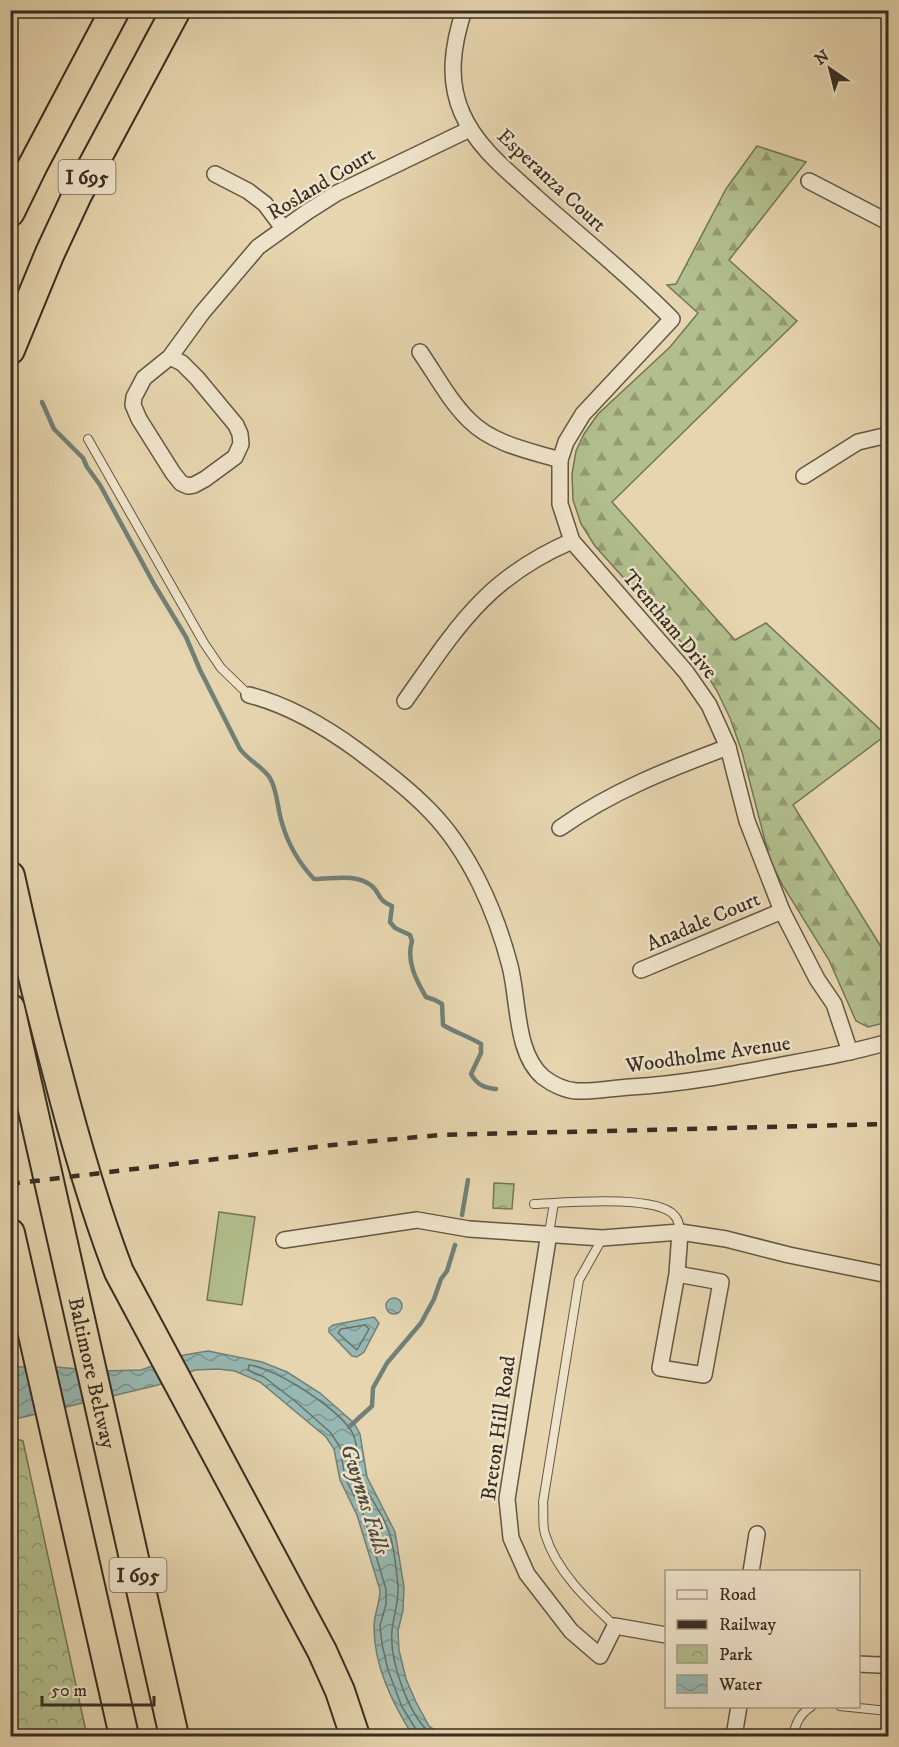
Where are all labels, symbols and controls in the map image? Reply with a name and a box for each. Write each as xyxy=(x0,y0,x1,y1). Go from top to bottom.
north arrow xyxy=(800,39,860,99)
text: N xyxy=(811,46,833,69)
street label: Esperanza Court xyxy=(491,123,612,238)
street label: Rosland Court xyxy=(263,141,380,226)
road number: I 695 xyxy=(58,160,116,194)
street label: Trentham Drive xyxy=(616,565,723,685)
street label: Anadale Court xyxy=(643,886,764,958)
street label: Woodholme Avenue xyxy=(623,1031,792,1080)
street label: Baltimore Beltway xyxy=(62,1295,121,1452)
street label: Breton Hill Road xyxy=(476,1354,522,1502)
water label: Gwynns Falls xyxy=(334,1441,396,1560)
road number: I 695 xyxy=(110,1558,166,1592)
legend xyxy=(665,1570,860,1708)
text: Road xyxy=(719,1584,756,1606)
text: Railway xyxy=(719,1614,777,1636)
text: Park xyxy=(719,1644,753,1666)
scale bar xyxy=(42,1669,154,1707)
text: Water xyxy=(718,1674,762,1696)
text: 50 m xyxy=(51,1680,87,1702)

